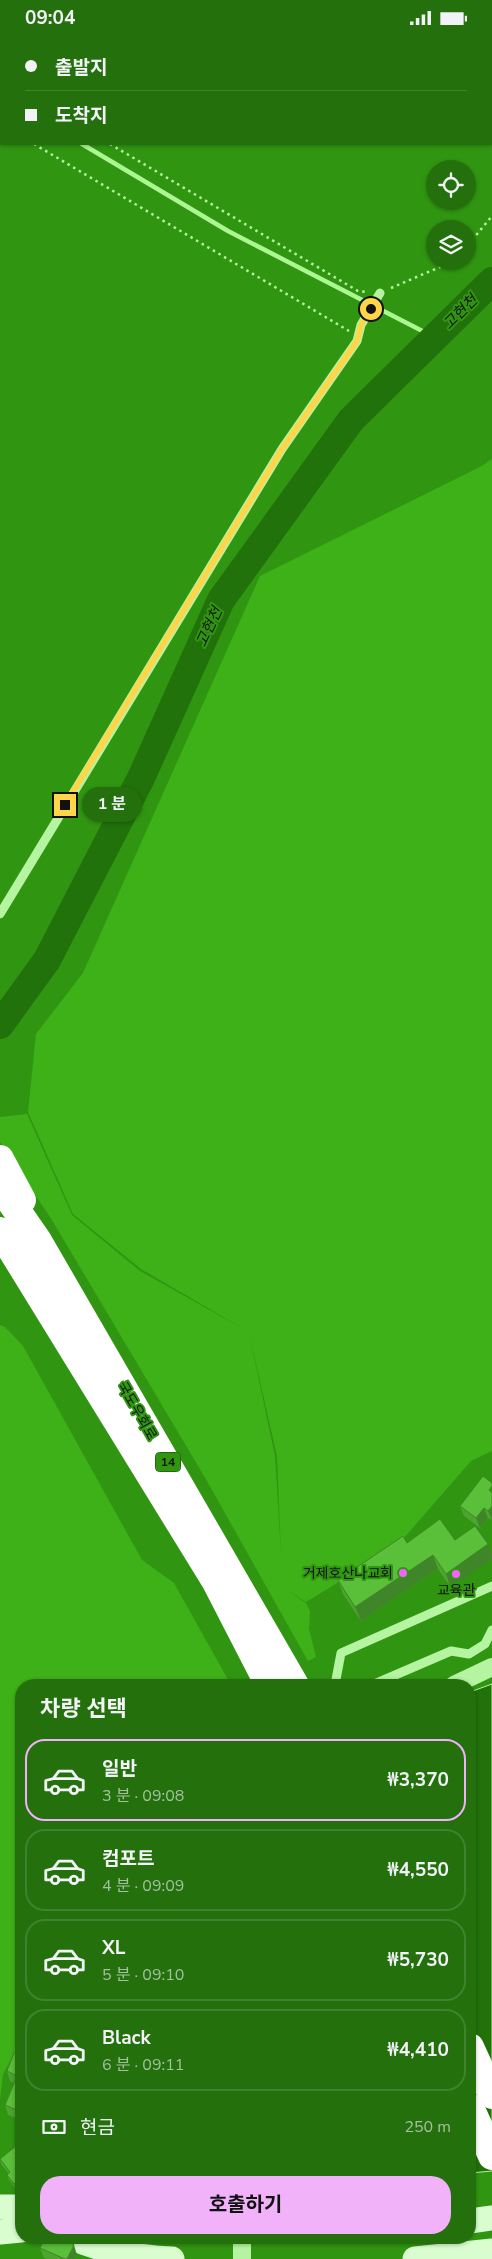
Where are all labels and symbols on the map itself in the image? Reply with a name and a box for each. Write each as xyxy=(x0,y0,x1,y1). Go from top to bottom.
water label: 고현천 xyxy=(438,289,483,334)
route start xyxy=(360,298,382,320)
water label: 고현천 xyxy=(191,602,228,650)
callout: 1 분 xyxy=(82,787,142,823)
route end xyxy=(54,794,76,816)
street label: 국도우회로 xyxy=(113,1378,161,1444)
road number: 14 xyxy=(156,1453,180,1471)
place label: 거제호산나교회 xyxy=(303,1564,393,1583)
marker: 거제호산나교회 xyxy=(397,1567,409,1579)
marker: 교육관 xyxy=(450,1568,462,1580)
place label: 교육관 xyxy=(437,1581,475,1600)

